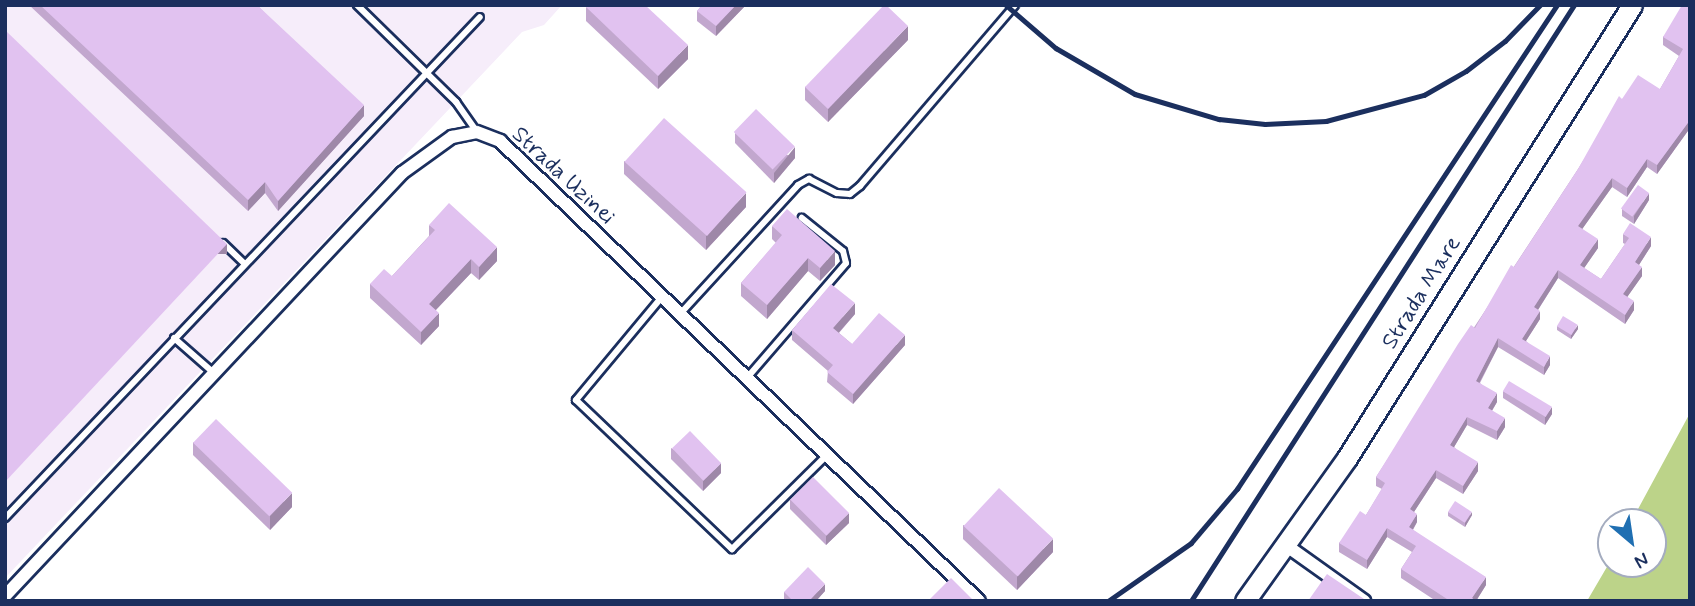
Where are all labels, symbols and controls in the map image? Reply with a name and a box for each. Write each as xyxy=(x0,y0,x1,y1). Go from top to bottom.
street label: Strada Uzinei xyxy=(505,121,621,231)
street label: Strada Mare xyxy=(1377,233,1467,353)
north arrow xyxy=(1597,508,1667,578)
text: N xyxy=(1630,546,1653,574)

